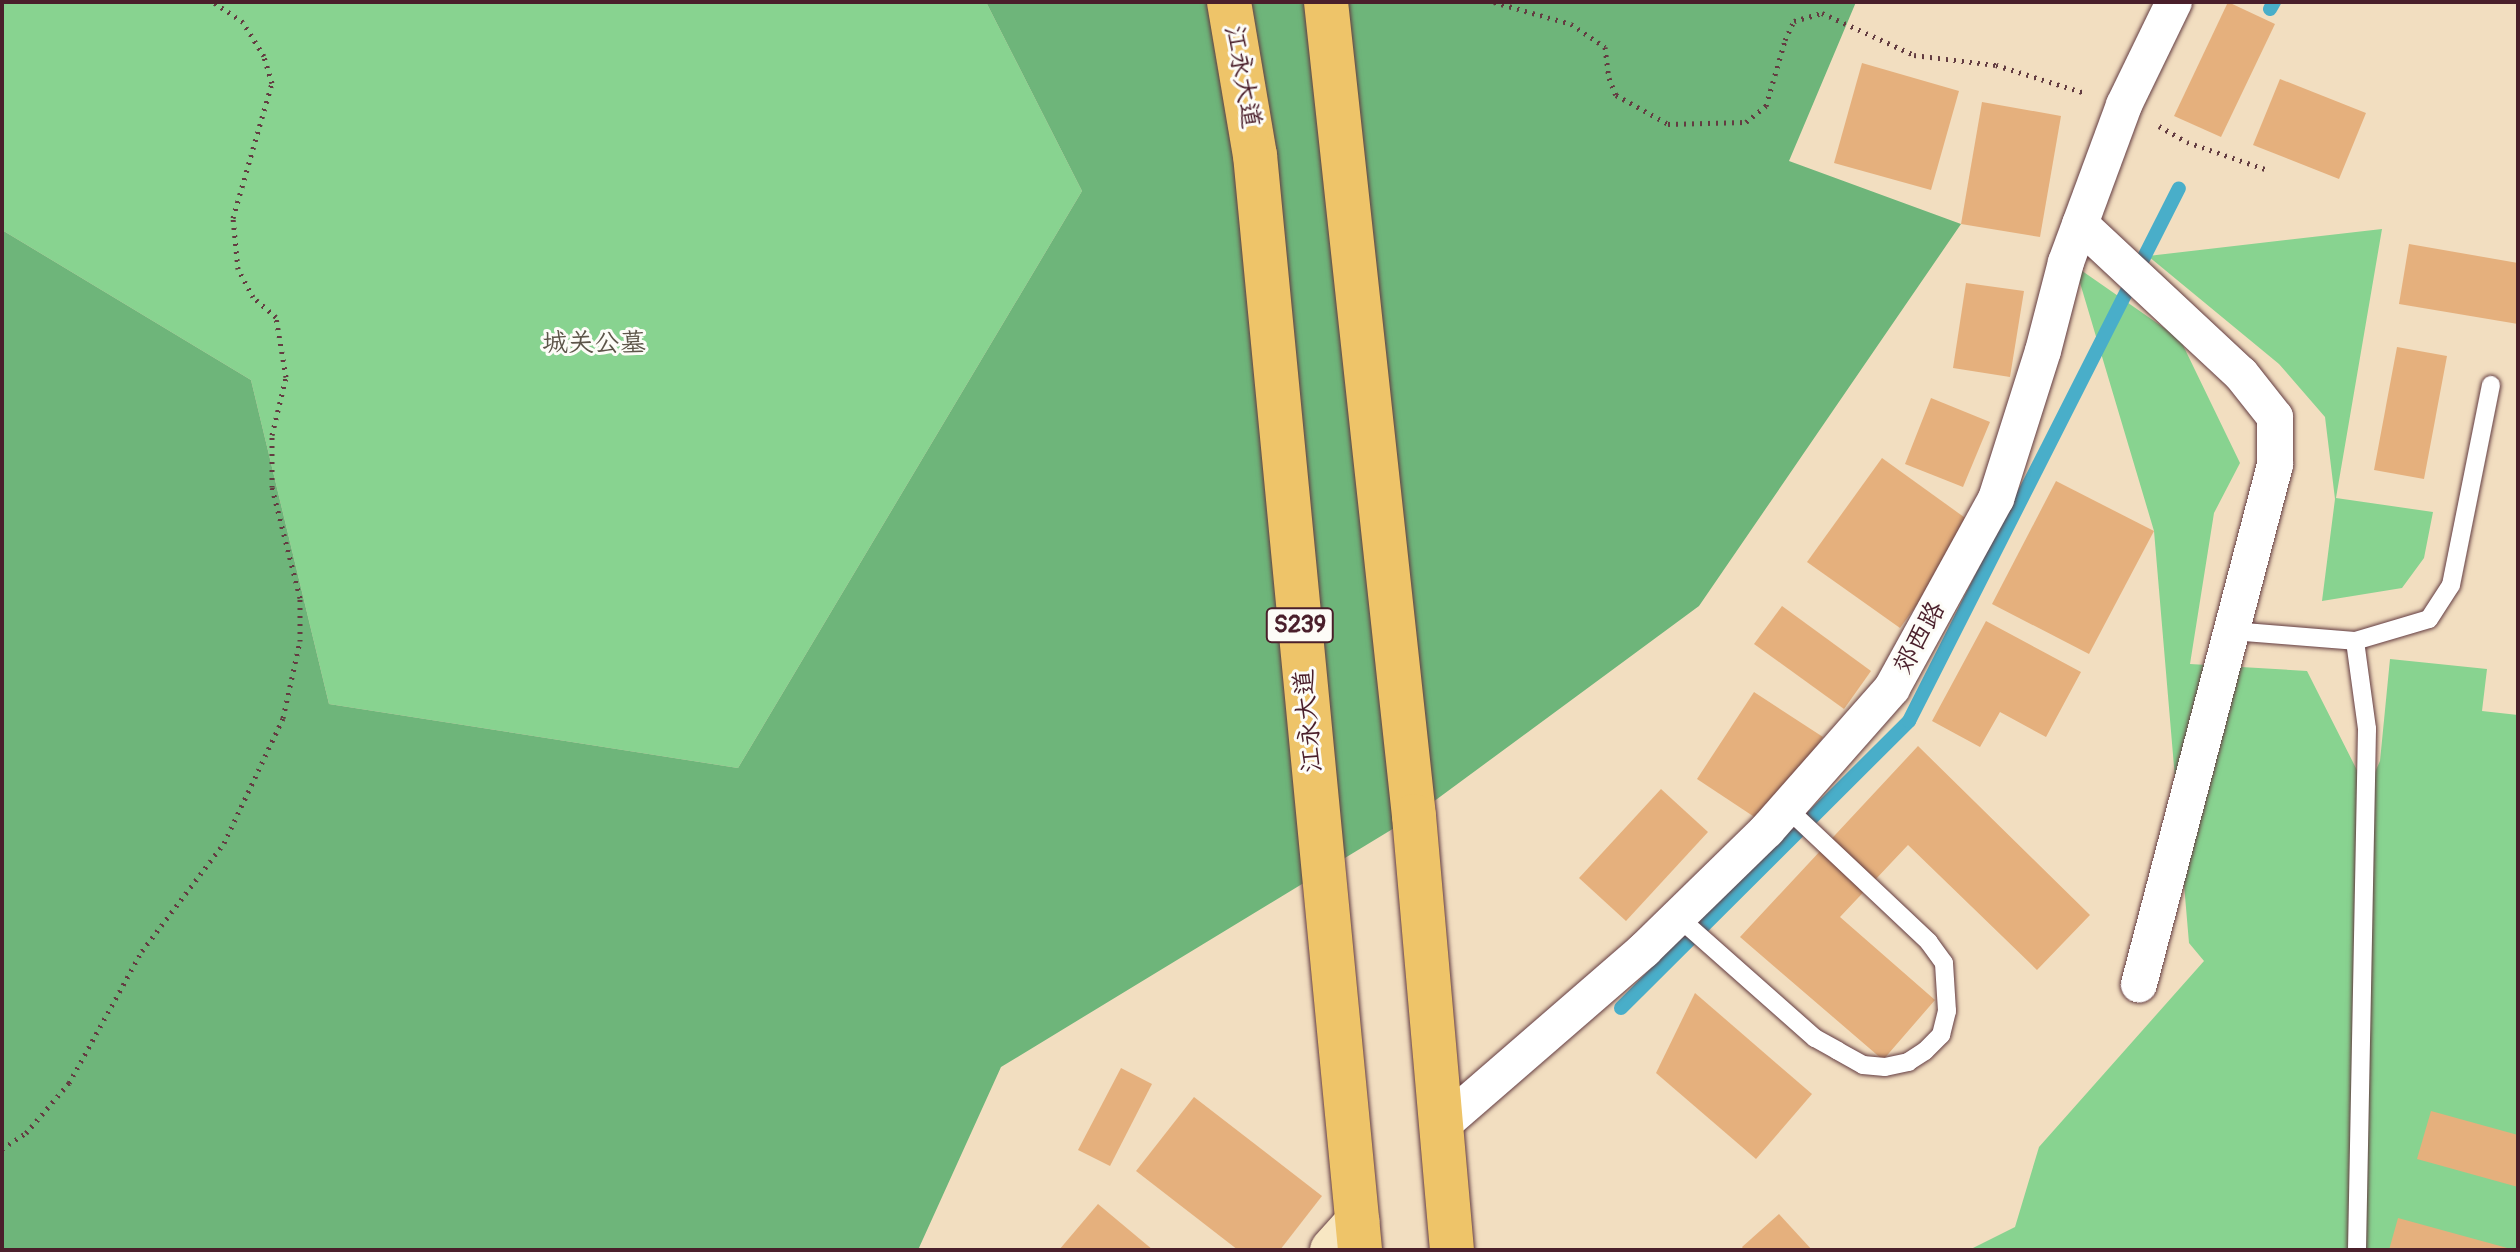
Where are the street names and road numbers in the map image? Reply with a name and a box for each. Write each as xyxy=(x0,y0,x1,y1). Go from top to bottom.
street label: 江永大道 xyxy=(1218,23,1266,131)
street label: 郊西路 xyxy=(1887,596,1953,680)
road number: S239 xyxy=(1264,605,1336,645)
street label: 江永大道 xyxy=(1289,668,1329,774)

